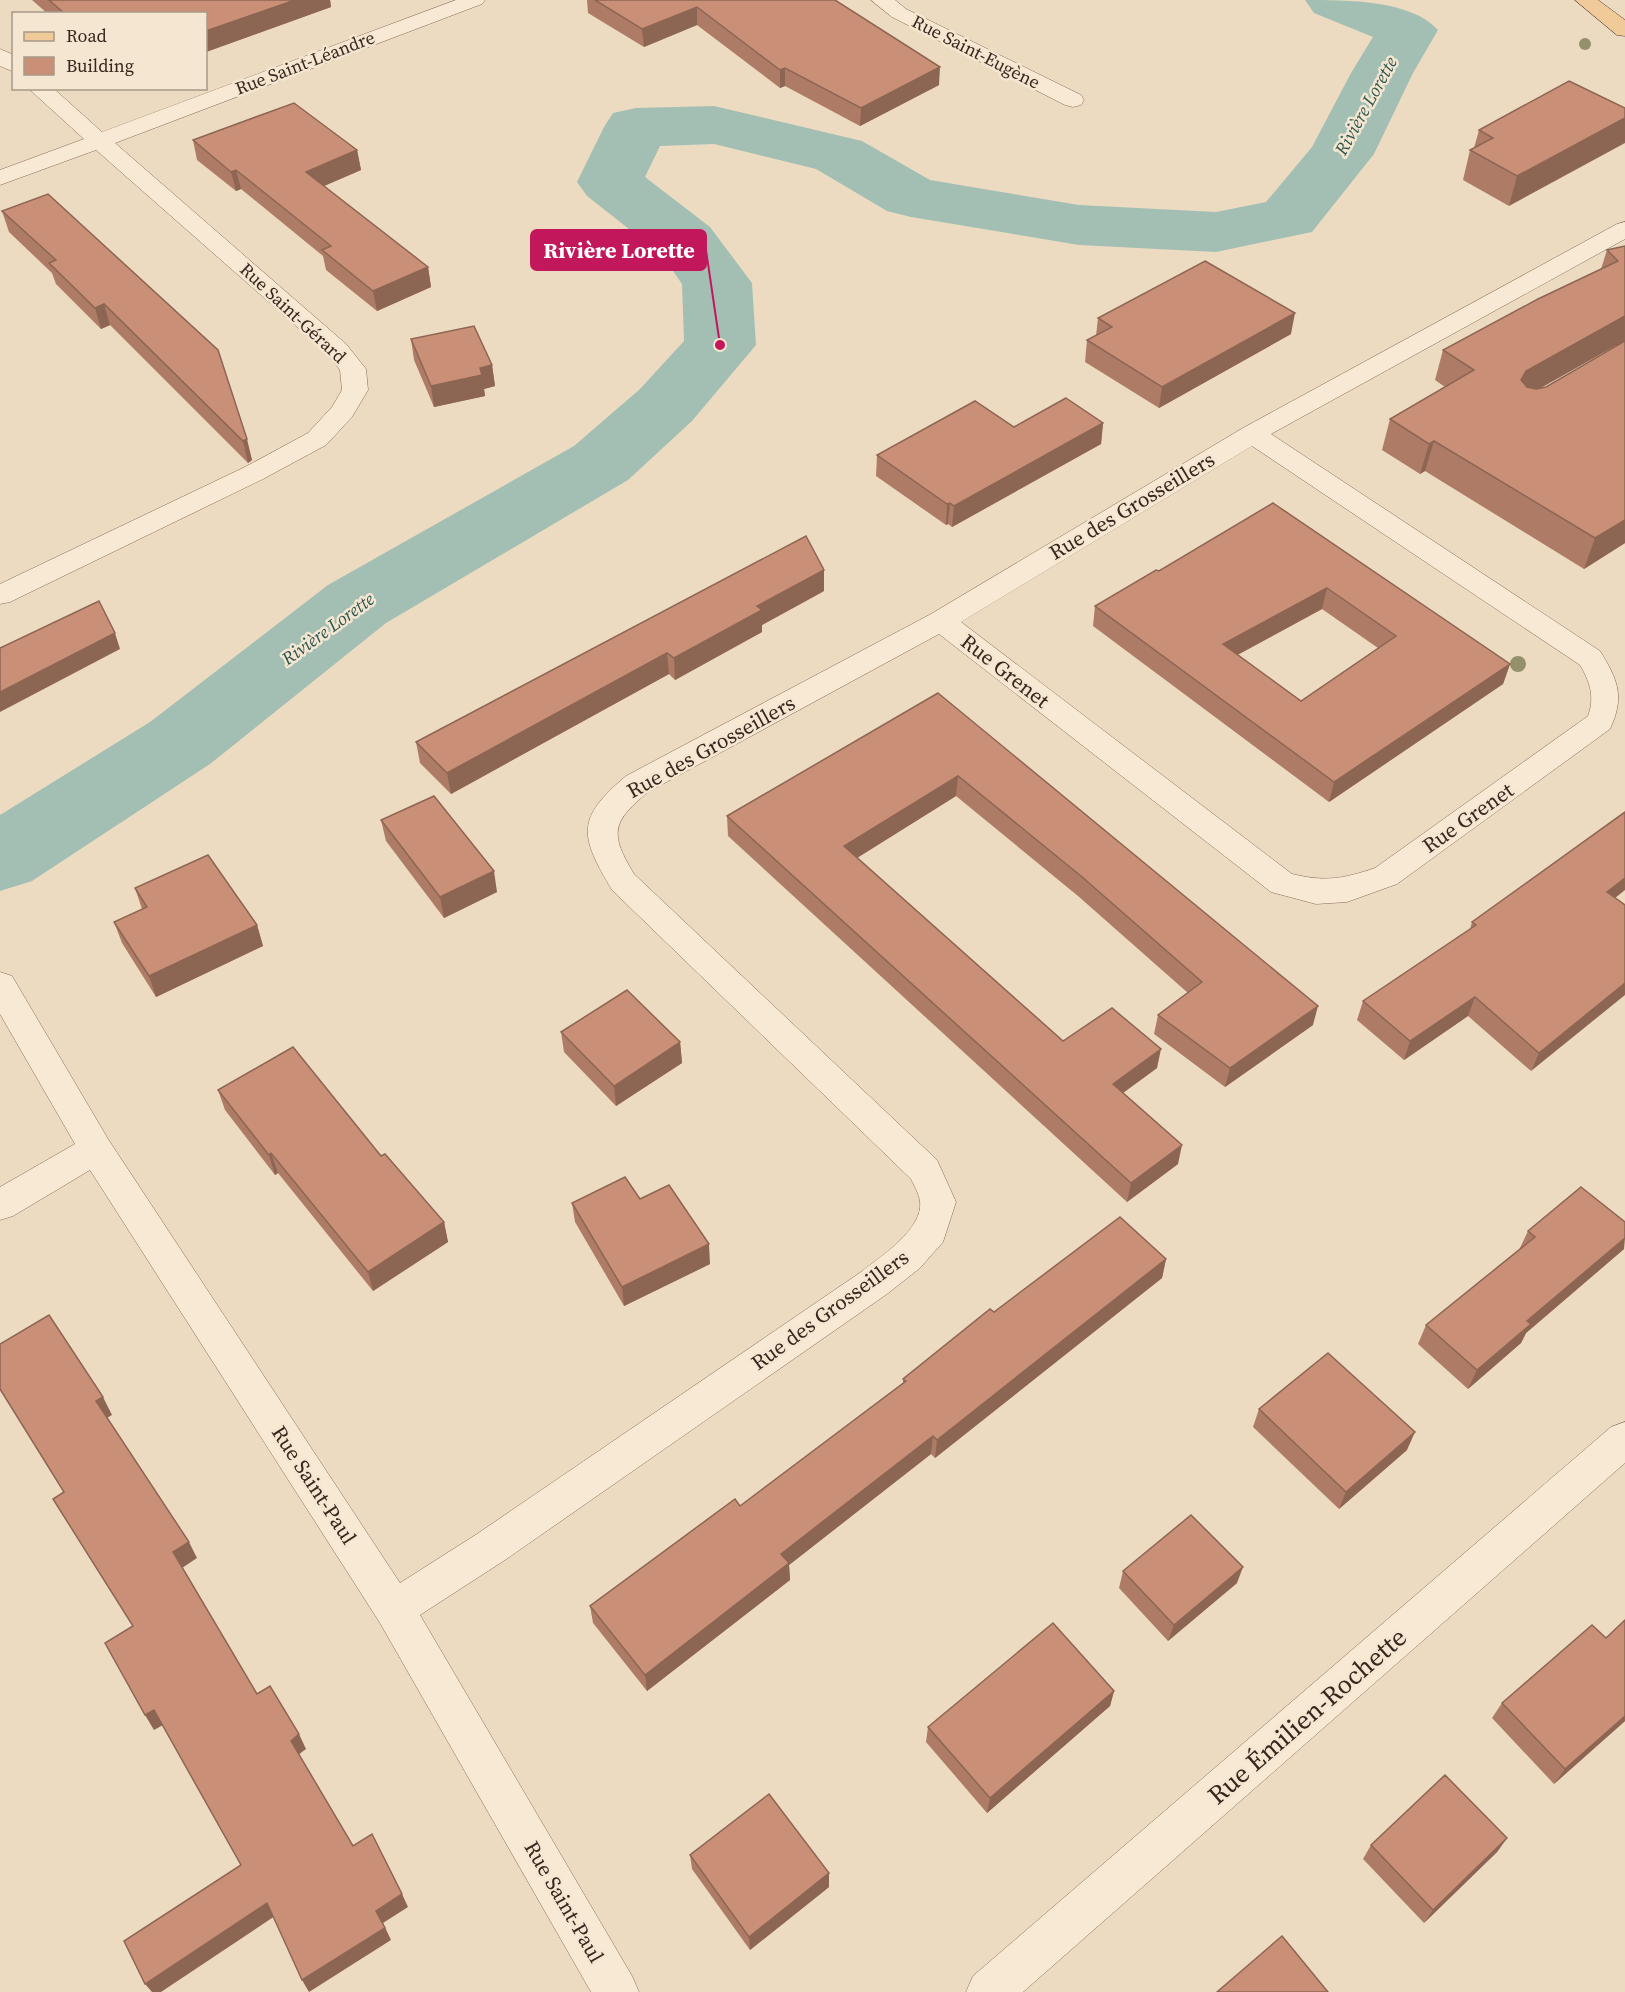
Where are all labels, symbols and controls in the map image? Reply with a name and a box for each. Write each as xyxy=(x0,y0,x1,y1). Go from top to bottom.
street label: Rue Saint-Eugène xyxy=(908,8,1045,95)
legend xyxy=(12,12,207,90)
text: Road xyxy=(66,23,107,48)
street label: Rue Saint-Léandre xyxy=(231,24,378,101)
water label: Rivière Lorette xyxy=(1328,52,1403,160)
text: Building xyxy=(66,53,134,78)
callout: Rivière Lorette xyxy=(531,230,706,270)
text: Rivière Lorette xyxy=(543,235,695,265)
street label: Rue Saint-Gérard xyxy=(235,257,352,368)
street label: Rue des Grosseillers xyxy=(1044,445,1220,567)
water label: Rivière Lorette xyxy=(276,586,380,671)
street label: Rue Grenet xyxy=(955,627,1056,714)
street label: Rue des Grosseillers xyxy=(621,688,800,805)
street label: Rue Grenet xyxy=(1416,775,1519,860)
street label: Rue des Grosseillers xyxy=(745,1242,914,1377)
street label: Rue Saint-Paul xyxy=(265,1420,364,1550)
street label: Rue Émilien-Rochette xyxy=(1200,1619,1414,1813)
street label: Rue Saint-Paul xyxy=(518,1835,611,1968)

